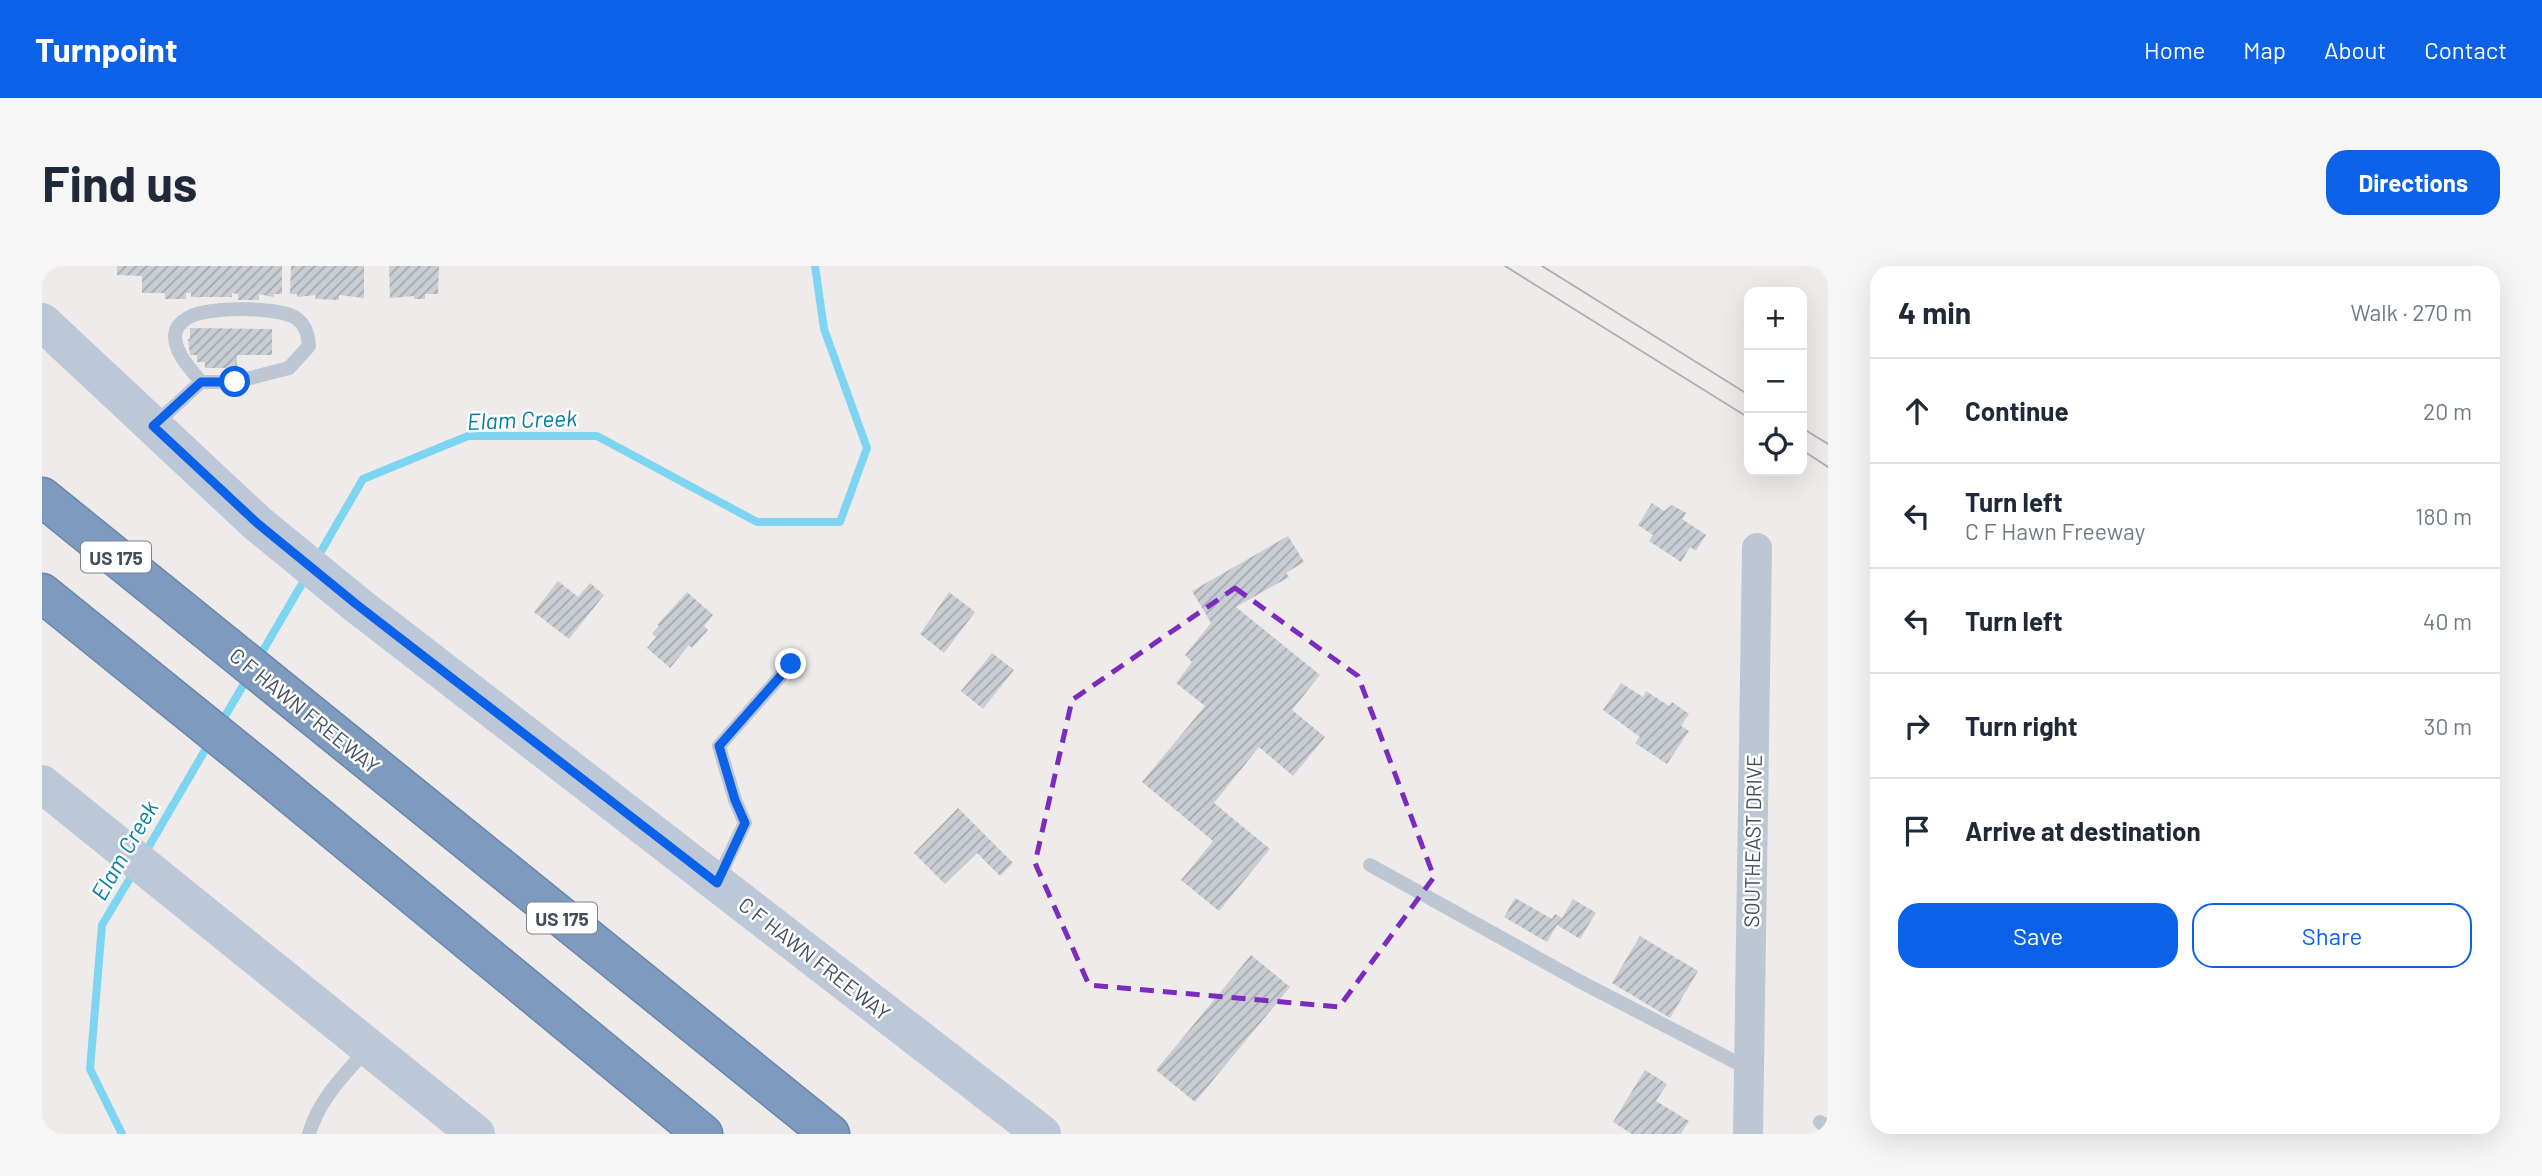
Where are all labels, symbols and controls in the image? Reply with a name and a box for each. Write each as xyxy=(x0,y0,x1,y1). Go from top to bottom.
text: Turnpoint xyxy=(35,29,177,69)
text: Home xyxy=(2144,35,2205,64)
text: Map xyxy=(2243,35,2286,64)
text: About xyxy=(2324,35,2386,64)
text: Contact xyxy=(2424,35,2507,64)
button: Directions xyxy=(2326,150,2500,215)
text: Find us xyxy=(42,153,197,212)
map controls xyxy=(1744,287,1807,476)
button: + xyxy=(1744,287,1807,350)
text: 4 min xyxy=(1898,294,1971,330)
text: Walk · 270 m xyxy=(2350,298,2472,326)
button: − xyxy=(1744,350,1807,413)
route start xyxy=(219,366,250,397)
icon: ahead xyxy=(1898,392,1936,430)
text: Continue xyxy=(1965,395,2069,426)
text: 20 m xyxy=(2423,397,2472,425)
water label: Elam Creek xyxy=(466,403,578,435)
button: locate xyxy=(1744,413,1807,476)
text: Turn left xyxy=(1965,486,2063,517)
icon: left xyxy=(1898,497,1936,535)
text: 180 m xyxy=(2415,502,2472,530)
text: C F Hawn Freeway xyxy=(1965,517,2145,545)
road number: US 175 xyxy=(81,542,151,572)
icon: left xyxy=(1898,602,1936,640)
text: Turn left xyxy=(1965,605,2063,636)
text: 40 m xyxy=(2423,607,2472,635)
street label: C F HAWN FREEWAY xyxy=(225,642,385,778)
route end xyxy=(775,648,806,679)
icon: right xyxy=(1898,707,1936,745)
text: Turn right xyxy=(1965,710,2078,741)
text: 30 m xyxy=(2424,712,2472,740)
street label: SOUTHEAST DRIVE xyxy=(1738,754,1766,928)
water label: Elam Creek xyxy=(84,795,164,905)
icon: arrive xyxy=(1898,812,1936,850)
text: Arrive at destination xyxy=(1965,815,2201,846)
street label: C F HAWN FREEWAY xyxy=(734,891,896,1025)
road number: US 175 xyxy=(527,902,597,933)
button: Save xyxy=(1898,903,2178,968)
button: Share xyxy=(2192,903,2472,968)

